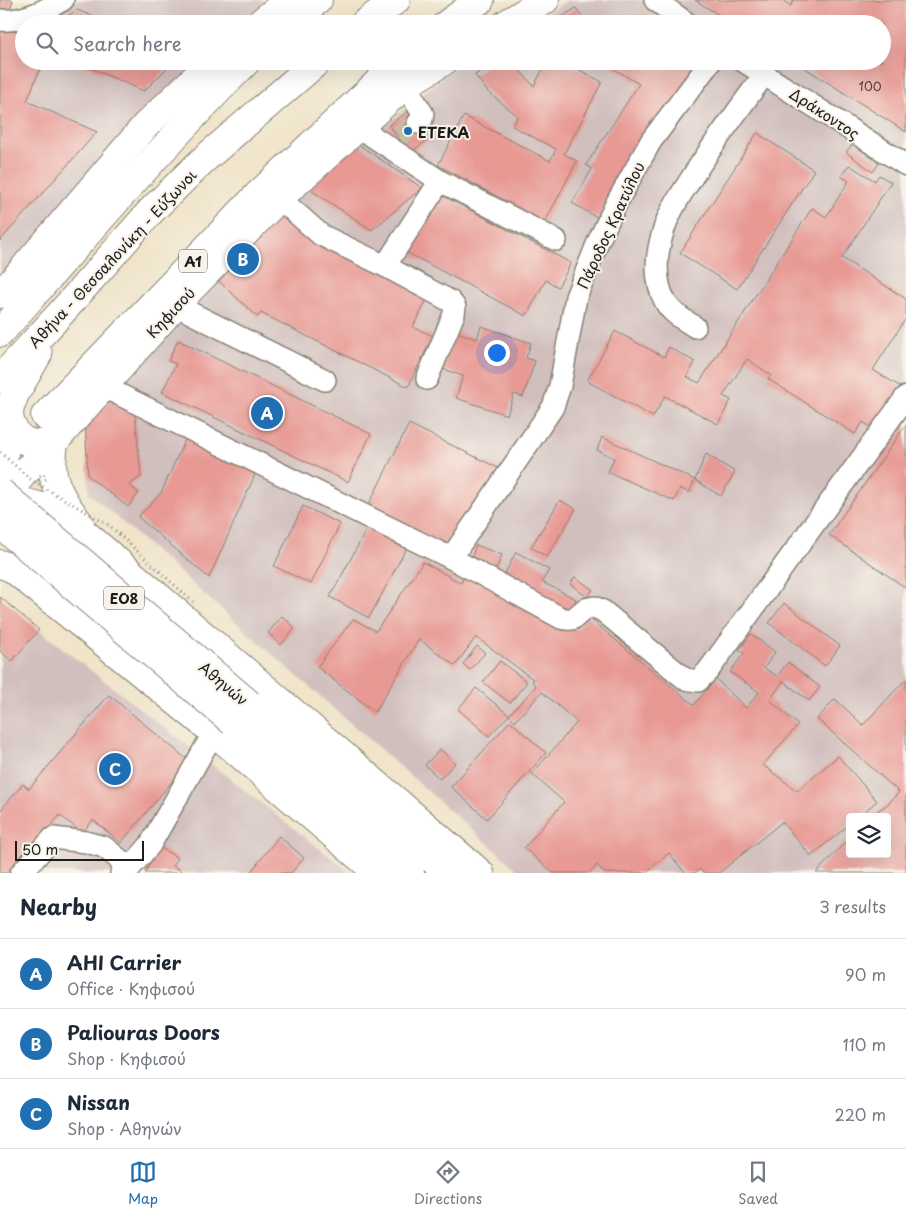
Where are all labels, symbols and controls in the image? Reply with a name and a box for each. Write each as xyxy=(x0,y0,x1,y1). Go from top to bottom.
search box xyxy=(15,15,891,70)
icon: search xyxy=(33,29,61,57)
text: Search here xyxy=(73,29,182,57)
house number: 100 xyxy=(859,77,882,95)
street label: Δράκοντος xyxy=(785,82,865,144)
place label: ΕΤΕΚΑ xyxy=(418,120,470,143)
marker: ΕΤΕΚΑ xyxy=(402,125,414,137)
street label: Πάροδος Κρατύλου xyxy=(570,158,650,292)
street label: Αθήνα - Θεσσαλονίκη - Εύζωνοι xyxy=(23,163,201,353)
pin: B xyxy=(227,240,259,278)
road number: Α1 xyxy=(179,250,207,272)
street label: Κηφισού xyxy=(140,281,200,343)
your location xyxy=(484,340,510,366)
pin: A xyxy=(251,394,283,432)
road number: ΕΟ8 xyxy=(104,586,144,610)
street label: Αθηνών xyxy=(194,655,254,711)
pin: C xyxy=(99,750,131,788)
map controls xyxy=(846,813,891,858)
button: layers xyxy=(846,813,891,858)
scale bar xyxy=(15,838,144,861)
text: 50 m xyxy=(22,839,58,860)
text: Nearby xyxy=(20,890,97,922)
text: 3 results xyxy=(819,894,886,918)
text: AHI Carrier xyxy=(67,948,181,976)
text: A xyxy=(30,962,42,986)
text: 90 m xyxy=(845,962,886,986)
text: Office · Κηφισού xyxy=(67,976,195,1000)
text: Paliouras Doors xyxy=(67,1018,220,1046)
text: B xyxy=(31,1032,41,1056)
text: 110 m xyxy=(843,1032,886,1056)
text: Shop · Κηφισού xyxy=(67,1046,186,1070)
text: Nissan xyxy=(67,1088,130,1116)
text: C xyxy=(30,1102,42,1126)
text: 220 m xyxy=(835,1102,886,1126)
text: Shop · Αθηνών xyxy=(67,1116,182,1140)
tab: Map xyxy=(128,1158,158,1209)
tab: Directions xyxy=(414,1158,482,1209)
tab: Saved xyxy=(738,1158,778,1209)

